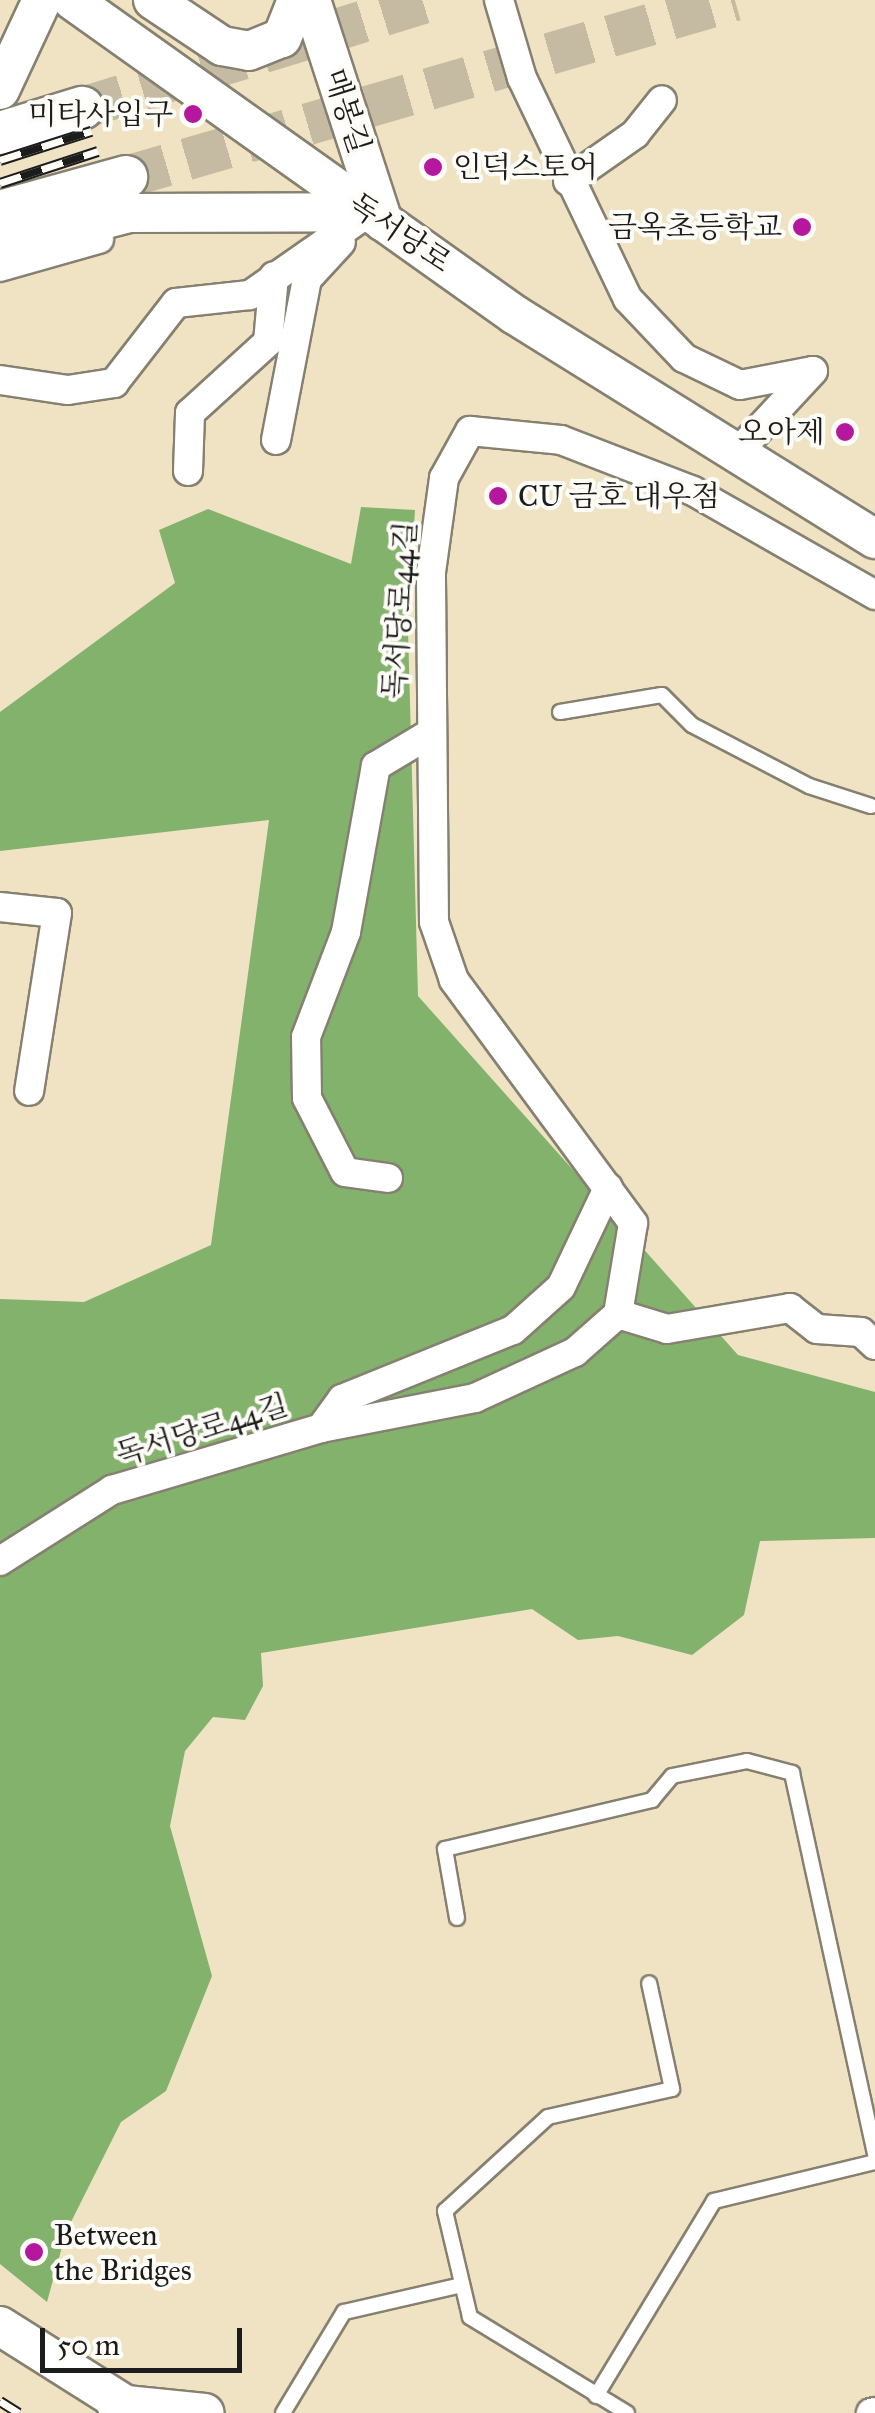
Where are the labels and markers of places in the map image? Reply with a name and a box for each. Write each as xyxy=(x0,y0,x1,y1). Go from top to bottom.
place label: 미타사입구 xyxy=(28,96,173,132)
marker: 미타사입구 xyxy=(182,103,204,125)
place label: 인덕스토어 xyxy=(453,149,598,185)
marker: 인덕스토어 xyxy=(422,156,444,178)
place label: 금옥초등학교 xyxy=(608,209,782,245)
marker: 금옥초등학교 xyxy=(791,216,813,238)
place label: 오아제 xyxy=(738,414,825,450)
marker: 오아제 xyxy=(834,421,856,443)
place label: CU 금호 대우점 xyxy=(518,478,720,514)
marker: CU 금호 대우점 xyxy=(487,485,509,507)
place label: Between the Bridges xyxy=(54,2217,192,2288)
marker: Between the Bridges xyxy=(23,2241,45,2263)

